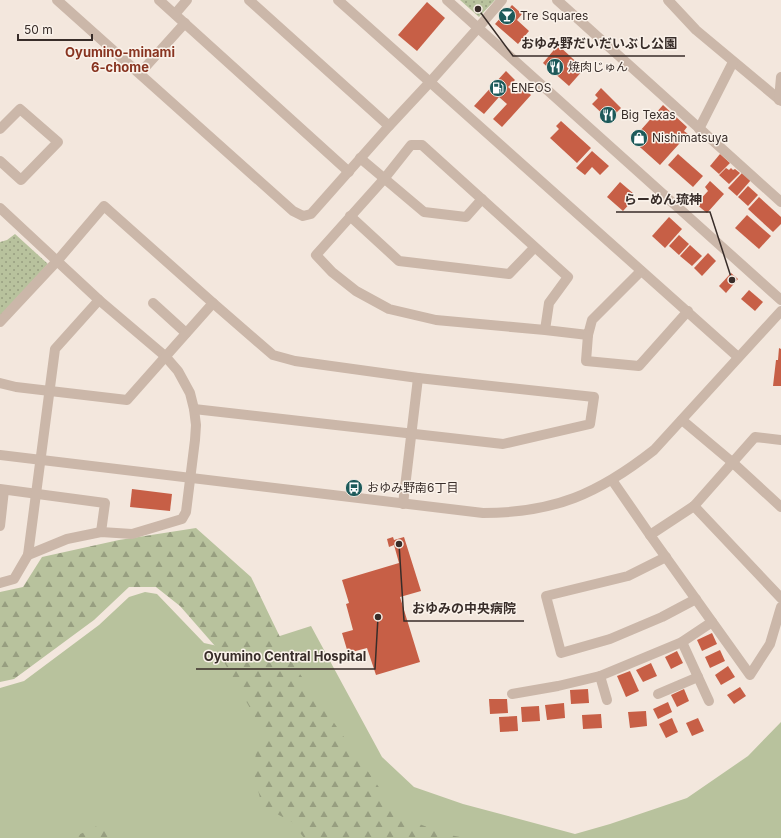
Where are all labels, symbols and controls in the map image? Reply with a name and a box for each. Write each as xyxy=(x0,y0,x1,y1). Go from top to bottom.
bar icon: Tre Squares xyxy=(497,6,517,26)
place label: Tre Squares xyxy=(520,8,588,23)
scale bar xyxy=(18,16,92,42)
text: 50 m xyxy=(24,22,53,37)
callout: おゆみ野だいだいぶし公園 xyxy=(513,31,685,56)
text: おゆみ野だいだいぶし公園 xyxy=(521,35,677,51)
district label: Oyumino-minami 6-chome xyxy=(65,44,175,75)
restaurant icon: 焼肉じゅん xyxy=(545,57,565,77)
place label: 焼肉じゅん xyxy=(568,59,628,74)
fuel station icon: ENEOS xyxy=(488,78,508,98)
place label: ENEOS xyxy=(511,80,552,95)
restaurant icon: Big Texas xyxy=(598,105,618,125)
place label: Big Texas xyxy=(621,107,676,122)
shop icon: Nishimatsuya xyxy=(629,128,649,148)
place label: Nishimatsuya xyxy=(652,130,728,145)
callout: らーめん琉神 xyxy=(616,187,710,212)
text: らーめん琉神 xyxy=(624,191,702,207)
bus stop icon: おゆみ野南6丁目 xyxy=(344,478,364,498)
place label: おゆみ野南6丁目 xyxy=(367,480,458,495)
callout: おゆみの中央病院 xyxy=(404,596,524,621)
text: おゆみの中央病院 xyxy=(412,600,516,616)
callout: Oyumino Central Hospital xyxy=(196,644,375,669)
text: Oyumino Central Hospital xyxy=(204,648,366,664)

